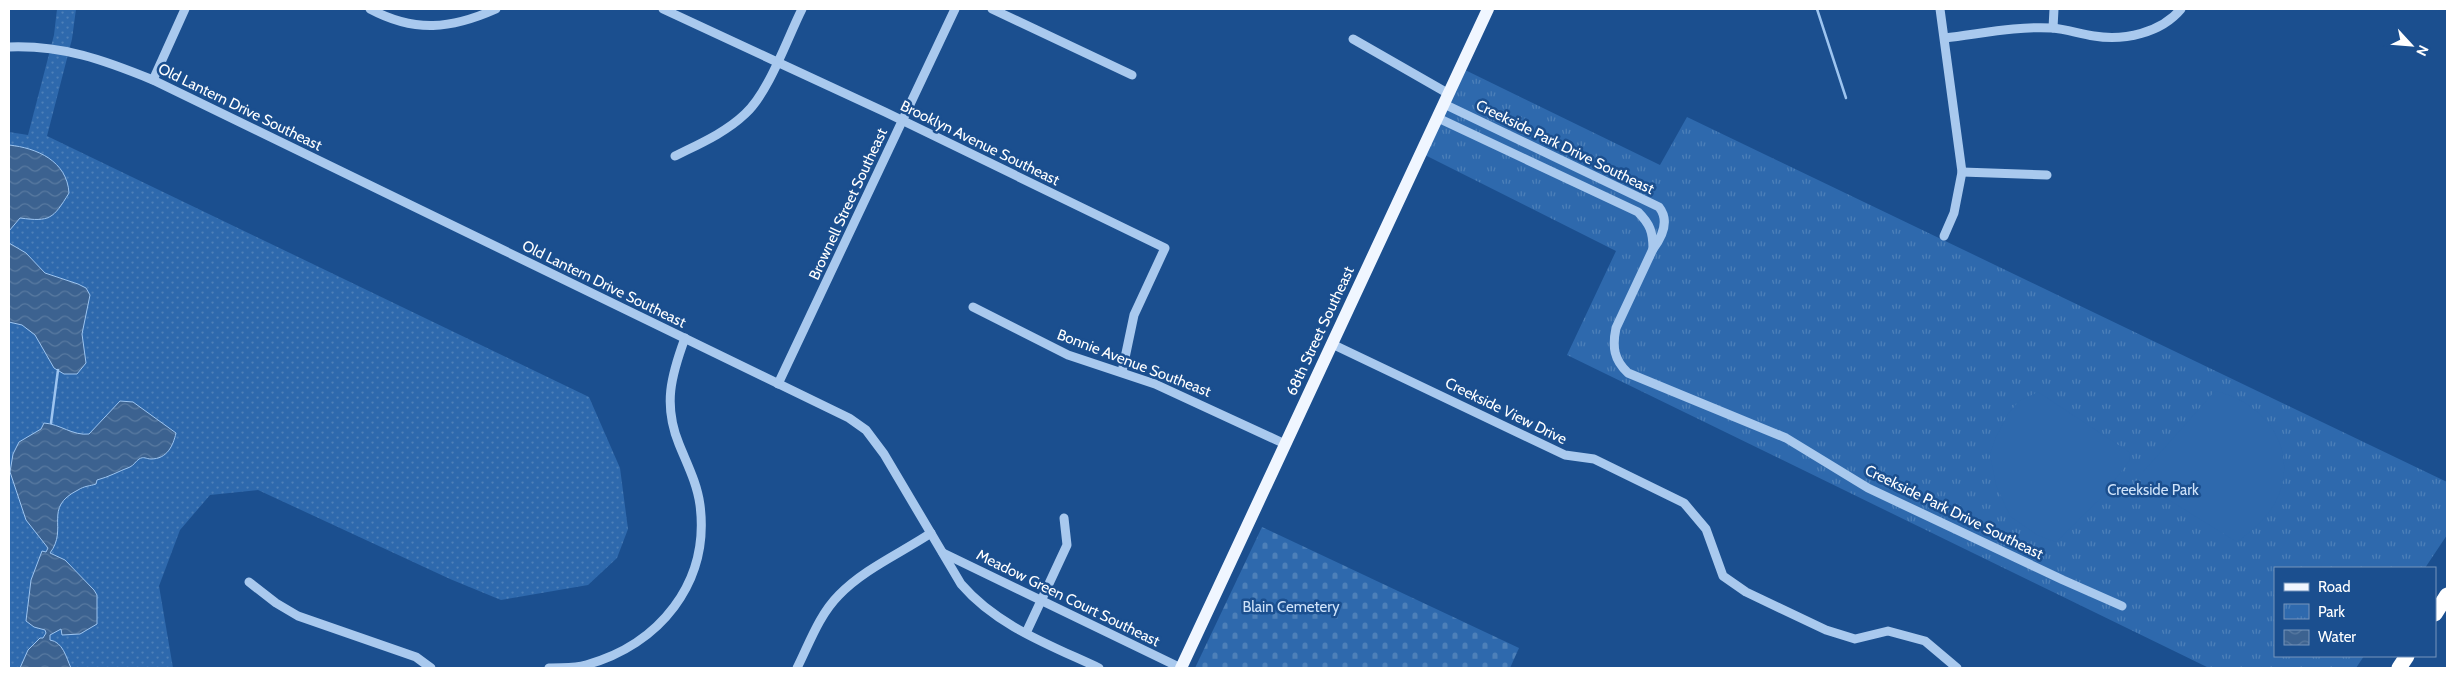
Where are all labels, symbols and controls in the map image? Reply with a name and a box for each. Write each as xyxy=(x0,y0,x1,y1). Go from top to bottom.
north arrow xyxy=(2386,20,2436,70)
text: N xyxy=(2412,42,2433,59)
street label: Old Lantern Drive Southeast xyxy=(155,59,325,155)
street label: Creekside Park Drive Southeast xyxy=(1473,96,1657,198)
street label: Brooklyn Avenue Southeast xyxy=(898,97,1062,189)
street label: Brownell Street Southeast xyxy=(805,125,891,283)
street label: Old Lantern Drive Southeast xyxy=(519,236,689,332)
street label: 68th Street Southeast xyxy=(1282,264,1358,398)
street label: Bonnie Avenue Southeast xyxy=(1055,325,1213,401)
street label: Creekside View Drive xyxy=(1442,374,1570,448)
street label: Creekside Park Drive Southeast xyxy=(1862,461,2046,563)
park label: Creekside Park xyxy=(2107,481,2199,499)
street label: Meadow Green Court Southeast xyxy=(973,546,1163,650)
legend xyxy=(2274,567,2436,657)
text: Road xyxy=(2318,578,2351,596)
park label: Blain Cemetery xyxy=(1242,598,1340,616)
text: Park xyxy=(2318,603,2345,621)
text: Water xyxy=(2318,628,2356,646)

